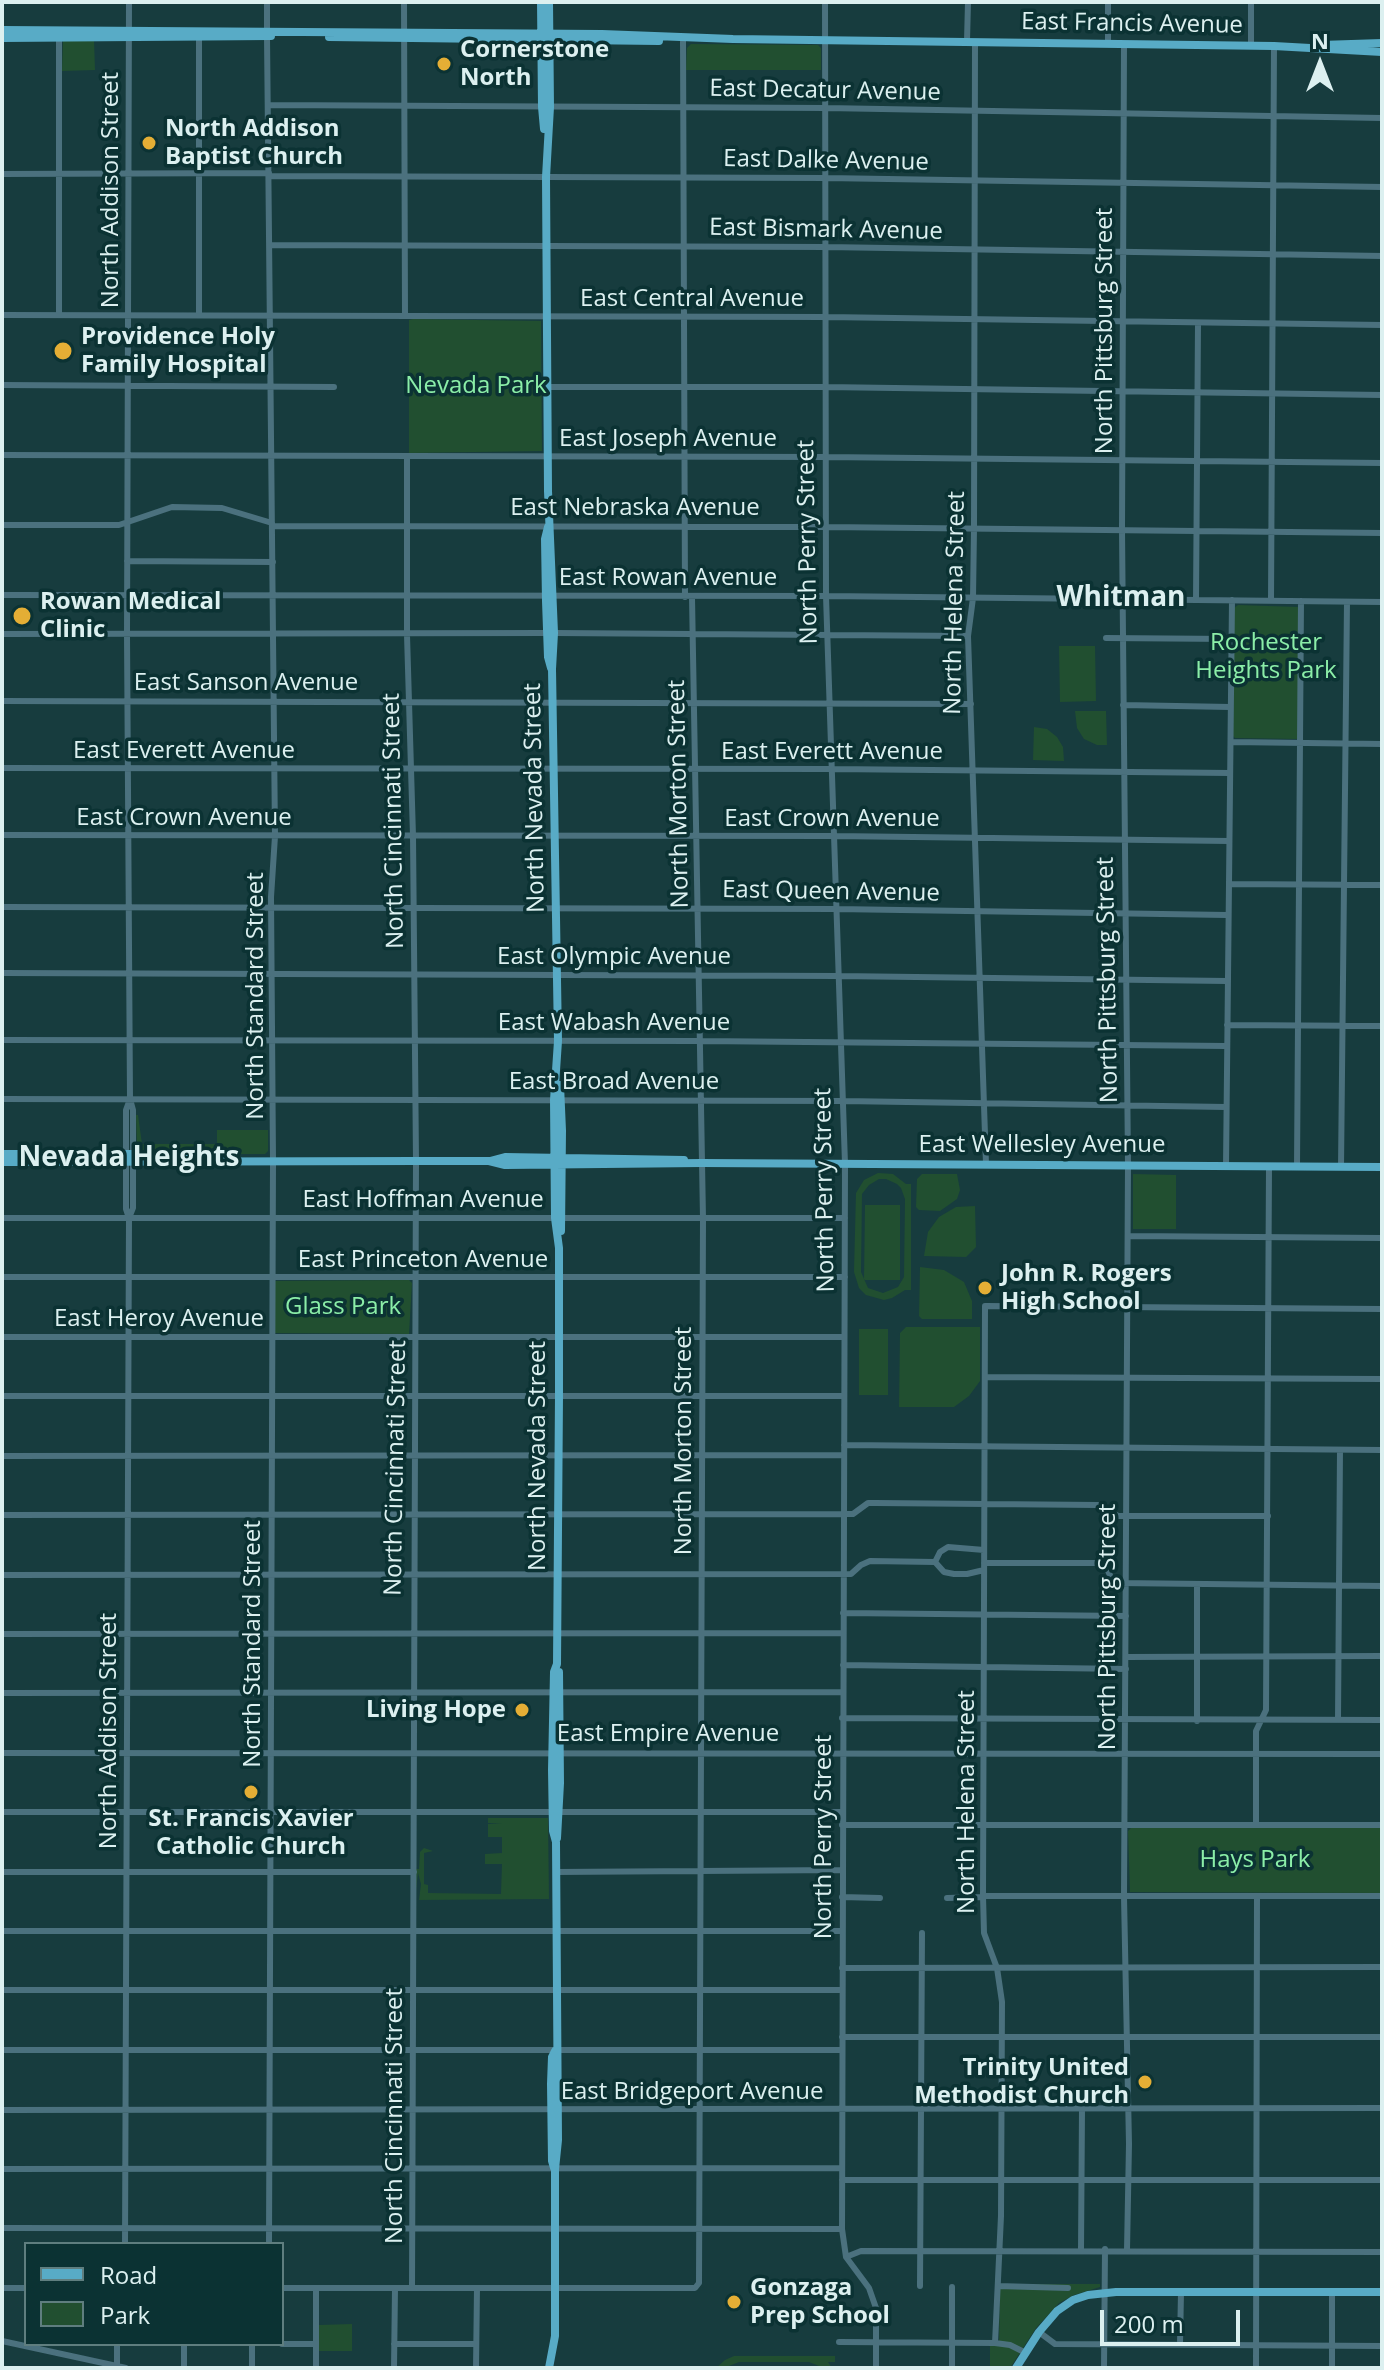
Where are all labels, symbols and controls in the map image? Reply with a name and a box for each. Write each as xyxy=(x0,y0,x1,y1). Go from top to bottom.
street label: East Francis Avenue xyxy=(1021,8,1243,40)
north arrow xyxy=(1280,24,1360,104)
text: N xyxy=(1311,25,1329,55)
place label: Cornerstone North xyxy=(460,36,609,92)
marker: Cornerstone North xyxy=(435,55,453,73)
street label: North Addison Street xyxy=(97,72,125,308)
street label: East Decatur Avenue xyxy=(709,75,941,107)
place label: North Addison Baptist Church xyxy=(165,115,343,171)
marker: North Addison Baptist Church xyxy=(140,134,158,152)
street label: East Dalke Avenue xyxy=(723,145,929,177)
street label: North Pittsburg Street xyxy=(1091,208,1119,454)
street label: East Bismark Avenue xyxy=(709,214,943,246)
street label: East Central Avenue xyxy=(580,285,804,313)
place label: Providence Holy Family Hospital xyxy=(81,323,275,379)
marker: Providence Holy Family Hospital xyxy=(52,340,74,362)
park label: Nevada Park xyxy=(405,372,547,400)
street label: East Joseph Avenue xyxy=(559,425,777,453)
street label: North Perry Street xyxy=(792,439,824,645)
street label: North Helena Street xyxy=(939,491,971,715)
street label: East Nebraska Avenue xyxy=(510,494,760,522)
street label: East Rowan Avenue xyxy=(559,564,777,592)
district label: Whitman xyxy=(1057,581,1185,615)
place label: Rowan Medical Clinic xyxy=(40,588,221,644)
marker: Rowan Medical Clinic xyxy=(11,605,33,627)
park label: Rochester Heights Park xyxy=(1195,629,1337,685)
street label: East Sanson Avenue xyxy=(134,669,358,697)
street label: North Morton Street xyxy=(663,679,695,909)
street label: North Nevada Street xyxy=(519,683,551,913)
street label: North Cincinnati Street xyxy=(377,693,411,949)
street label: East Everett Avenue xyxy=(73,737,295,765)
street label: East Everett Avenue xyxy=(721,738,943,766)
street label: East Crown Avenue xyxy=(76,804,292,832)
street label: East Crown Avenue xyxy=(724,805,940,833)
street label: North Pittsburg Street xyxy=(1091,857,1125,1103)
street label: North Standard Street xyxy=(242,872,270,1120)
street label: East Queen Avenue xyxy=(722,876,940,908)
street label: East Olympic Avenue xyxy=(497,943,731,971)
street label: East Wabash Avenue xyxy=(498,1009,730,1037)
street label: East Broad Avenue xyxy=(509,1068,719,1096)
street label: North Perry Street xyxy=(809,1087,841,1293)
street label: East Wellesley Avenue xyxy=(919,1131,1165,1159)
district label: Nevada Heights xyxy=(19,1141,239,1175)
street label: East Hoffman Avenue xyxy=(302,1186,544,1214)
street label: East Princeton Avenue xyxy=(298,1246,548,1274)
place label: John R. Rogers High School xyxy=(1001,1260,1172,1316)
marker: John R. Rogers High School xyxy=(976,1279,994,1297)
park label: Glass Park xyxy=(285,1293,401,1321)
street label: East Heroy Avenue xyxy=(54,1305,264,1333)
street label: North Morton Street xyxy=(670,1327,698,1555)
street label: North Cincinnati Street xyxy=(379,1340,413,1596)
street label: North Nevada Street xyxy=(524,1341,552,1571)
street label: North Pittsburg Street xyxy=(1094,1504,1122,1750)
street label: North Standard Street xyxy=(239,1520,267,1768)
street label: North Addison Street xyxy=(95,1613,123,1849)
street label: North Helena Street xyxy=(953,1690,981,1914)
place label: Living Hope xyxy=(366,1696,506,1724)
marker: Living Hope xyxy=(513,1701,531,1719)
street label: East Empire Avenue xyxy=(557,1720,779,1748)
street label: North Perry Street xyxy=(810,1735,838,1939)
marker: St. Francis Xavier Catholic Church xyxy=(242,1783,260,1801)
place label: St. Francis Xavier Catholic Church xyxy=(148,1805,354,1861)
park label: Hays Park xyxy=(1200,1846,1310,1874)
street label: North Cincinnati Street xyxy=(381,1988,409,2244)
place label: Trinity United Methodist Church xyxy=(914,2054,1129,2110)
marker: Trinity United Methodist Church xyxy=(1136,2073,1154,2091)
street label: East Bridgeport Avenue xyxy=(561,2078,823,2106)
legend xyxy=(24,2242,284,2346)
text: Road xyxy=(100,2258,157,2291)
place label: Gonzaga Prep School xyxy=(750,2274,890,2330)
marker: Gonzaga Prep School xyxy=(725,2293,743,2311)
scale bar xyxy=(1104,2294,1244,2344)
text: Park xyxy=(100,2298,150,2331)
text: 200 m xyxy=(1114,2307,1184,2340)

